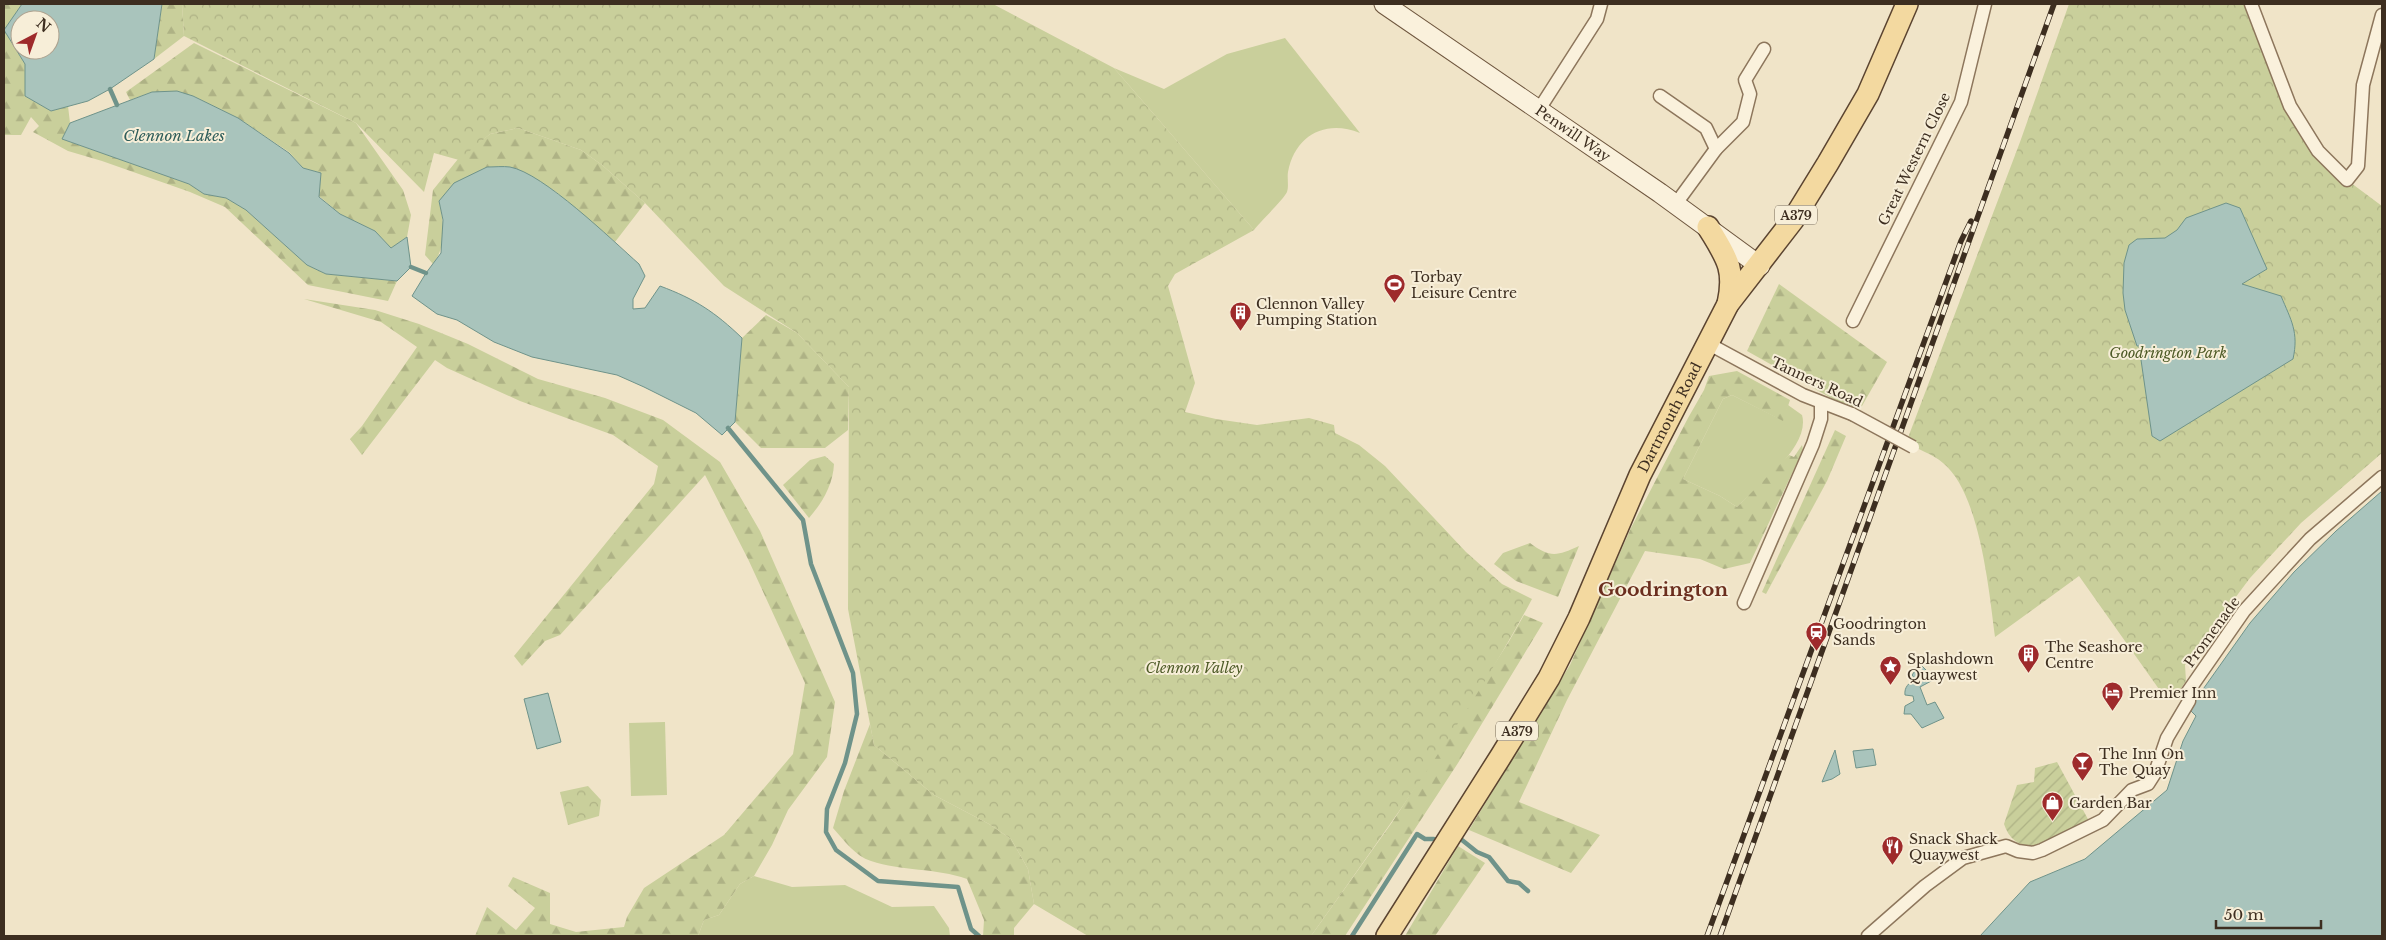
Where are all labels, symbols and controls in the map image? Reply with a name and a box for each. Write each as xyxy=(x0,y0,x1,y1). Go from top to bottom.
north arrow xyxy=(10,10,60,60)
text: N xyxy=(33,14,54,36)
street label: Great Western Close xyxy=(1874,89,1954,229)
street label: Penwill Way xyxy=(1532,101,1614,166)
water label: Clennon Lakes xyxy=(123,126,225,145)
road number: A379 xyxy=(1775,206,1817,224)
place label: Torbay Leisure Centre xyxy=(1411,268,1517,302)
sports icon: Torbay Leisure Centre xyxy=(1383,273,1407,304)
place label: Clennon Valley Pumping Station xyxy=(1256,295,1377,329)
building icon: Clennon Valley Pumping Station xyxy=(1228,300,1252,331)
park label: Goodrington Park xyxy=(2109,344,2227,362)
street label: Tanners Road xyxy=(1768,353,1866,411)
street label: Dartmouth Road xyxy=(1634,359,1706,476)
district label: Goodrington xyxy=(1598,578,1728,601)
street label: Promenade xyxy=(2180,593,2244,671)
place label: Goodrington Sands xyxy=(1833,615,1927,649)
station icon: Goodrington Sands xyxy=(1805,620,1829,651)
place label: The Seashore Centre xyxy=(2045,638,2142,672)
building icon: The Seashore Centre xyxy=(2017,643,2041,674)
place label: Splashdown Quaywest xyxy=(1907,650,1994,684)
place icon: Splashdown Quaywest xyxy=(1879,655,1903,686)
park label: Clennon Valley xyxy=(1146,659,1243,677)
hotel icon: Premier Inn xyxy=(2101,681,2125,712)
place label: Premier Inn xyxy=(2129,684,2217,702)
road number: A379 xyxy=(1496,721,1538,740)
place label: The Inn On The Quay xyxy=(2099,745,2184,779)
bar icon: The Inn On The Quay xyxy=(2071,750,2095,781)
shop icon: Garden Bar xyxy=(2041,791,2065,822)
place label: Garden Bar xyxy=(2069,794,2152,812)
place label: Snack Shack Quaywest xyxy=(1909,830,1998,864)
restaurant icon: Snack Shack Quaywest xyxy=(1881,835,1905,866)
scale bar xyxy=(2216,898,2321,930)
text: 50 m xyxy=(2224,905,2264,924)

